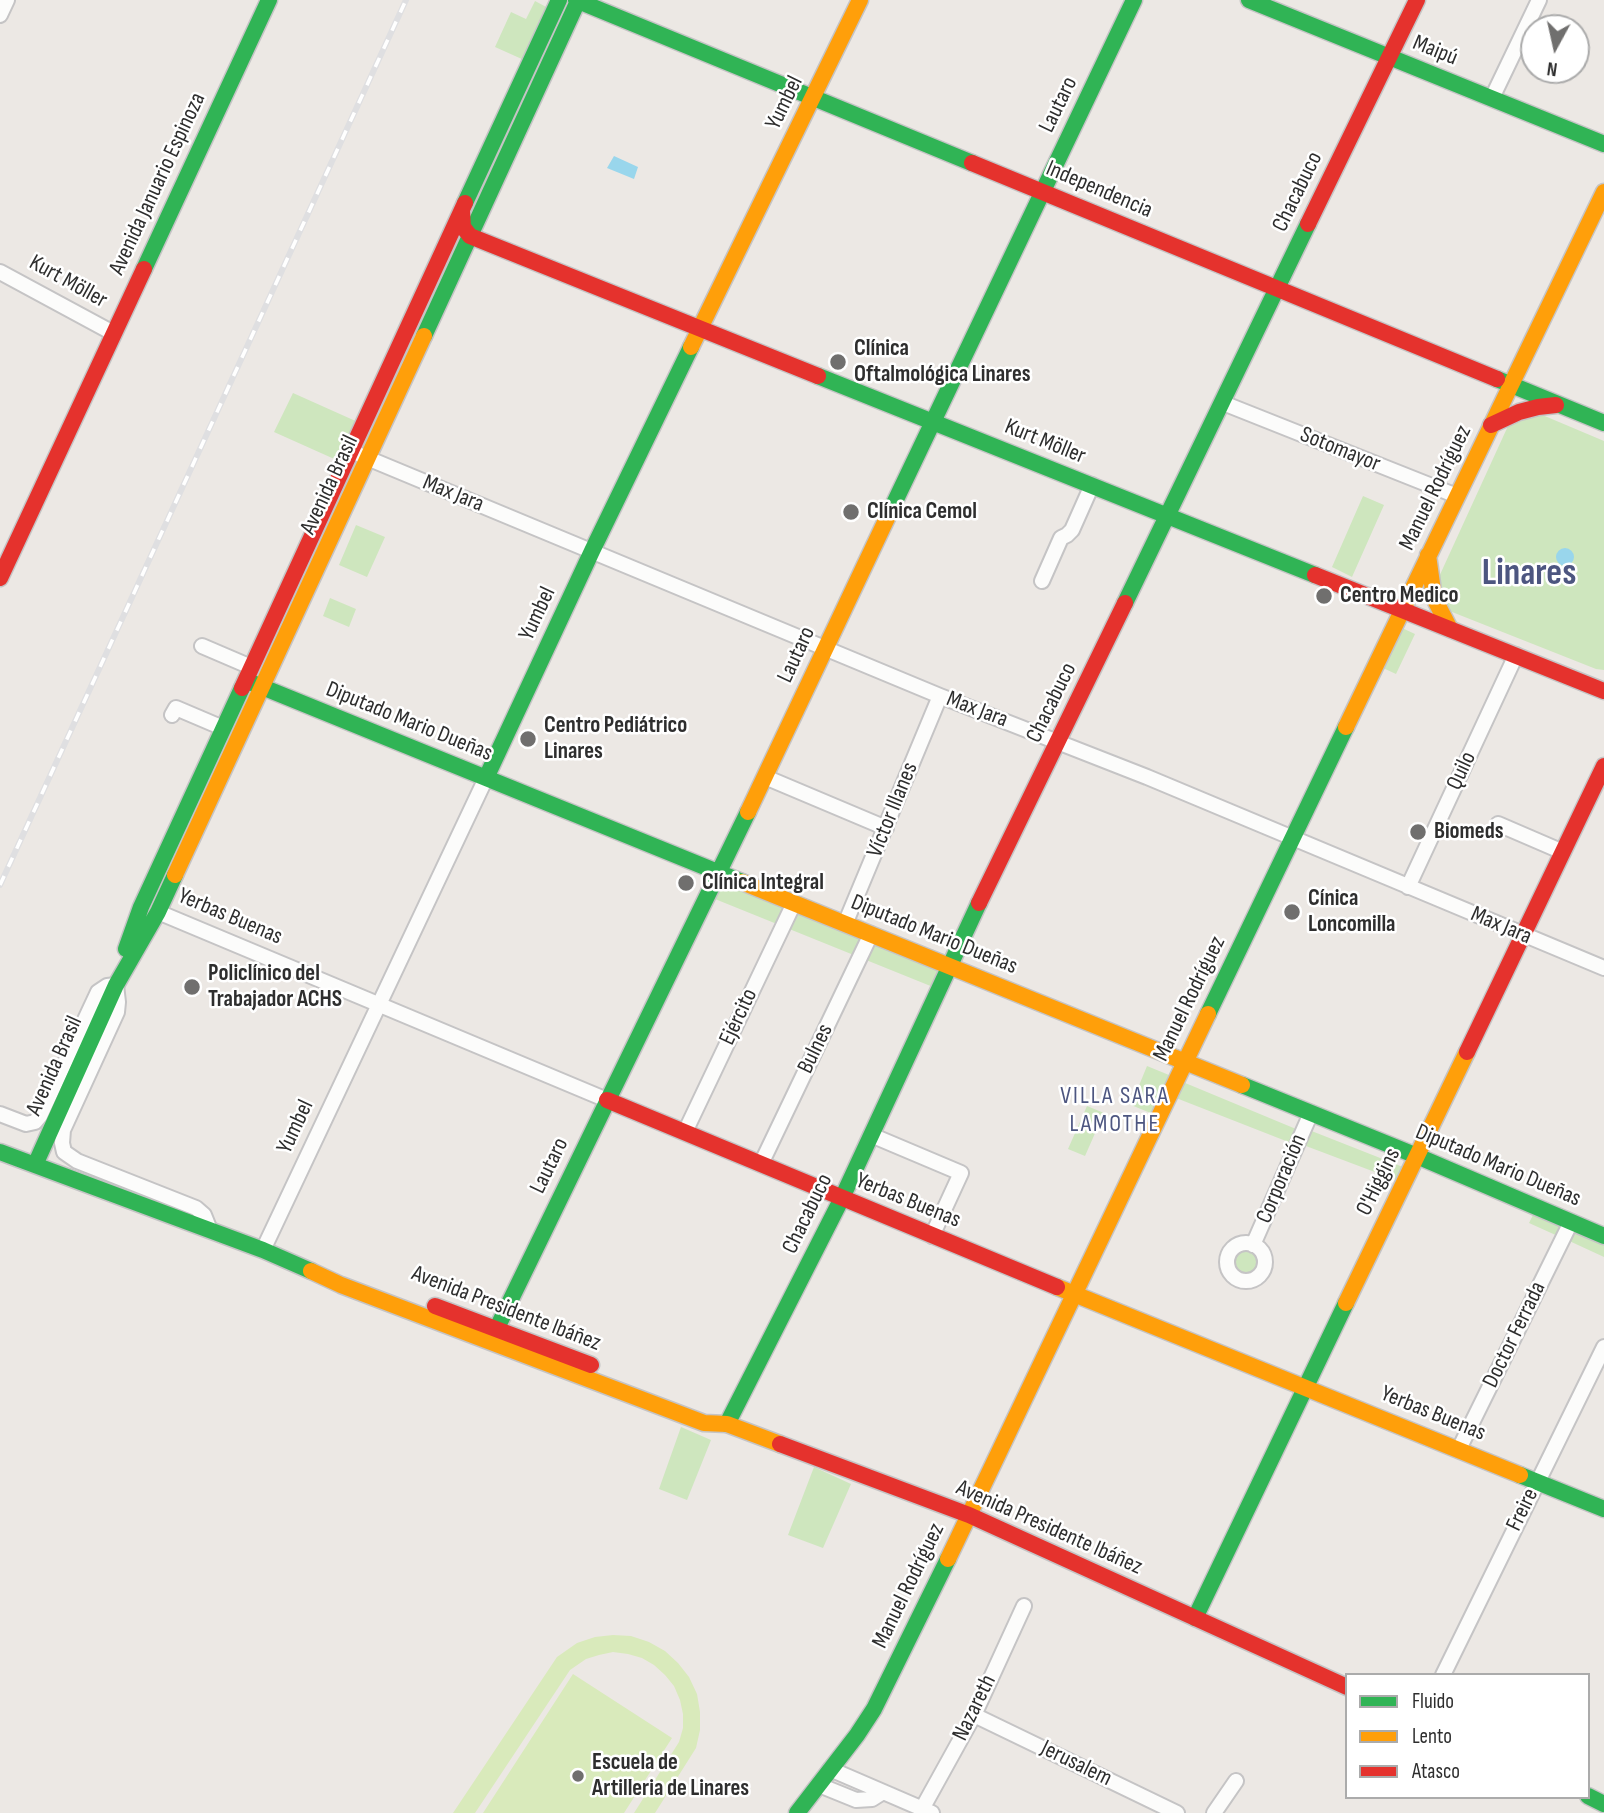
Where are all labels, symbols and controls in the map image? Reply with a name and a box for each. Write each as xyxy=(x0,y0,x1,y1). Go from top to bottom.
north arrow xyxy=(1520,14,1590,84)
street label: Maipú xyxy=(1409,30,1461,72)
text: N xyxy=(1546,56,1559,80)
street label: Yumbel xyxy=(760,72,810,134)
street label: Lautaro xyxy=(1034,73,1084,137)
street label: Avenida Januario Espinoza xyxy=(104,89,212,279)
street label: Chacabuco xyxy=(1267,148,1329,236)
street label: Independencia xyxy=(1042,155,1156,225)
street label: Kurt Möller xyxy=(24,249,112,315)
place label: Clínica Oftalmológica Linares xyxy=(854,335,1031,389)
marker: Clínica Oftalmológica Linares xyxy=(828,352,848,372)
street label: Kurt Möller xyxy=(1000,413,1090,471)
street label: Sotomayor xyxy=(1296,421,1384,479)
street label: Manuel Rodríguez xyxy=(1394,421,1478,555)
street label: Avenida Brasil xyxy=(295,431,365,539)
street label: Max Jara xyxy=(418,469,488,519)
place label: Clínica Cemol xyxy=(867,498,977,526)
marker: Clínica Cemol xyxy=(841,502,861,522)
district label: Linares xyxy=(1482,553,1576,597)
place label: Centro Medico xyxy=(1340,582,1459,610)
street label: Yumbel xyxy=(514,583,562,645)
marker: Centro Medico xyxy=(1314,586,1334,606)
street label: Lautaro xyxy=(772,623,822,687)
street label: Chacabuco xyxy=(1021,659,1083,747)
street label: Diputado Mario Dueñas xyxy=(322,676,496,768)
street label: Max Jara xyxy=(942,686,1012,734)
place label: Centro Pediátrico Linares xyxy=(544,712,687,766)
marker: Centro Pediátrico Linares xyxy=(518,729,538,749)
street label: Quilo xyxy=(1441,747,1483,795)
street label: Víctor Illanes xyxy=(862,759,924,861)
place label: Biomeds xyxy=(1434,818,1504,846)
marker: Biomeds xyxy=(1408,822,1428,842)
place label: Clínica Integral xyxy=(702,869,824,897)
marker: Clínica Integral xyxy=(676,873,696,893)
street label: Yerbas Buenas xyxy=(174,883,286,951)
place label: Cínica Loncomilla xyxy=(1308,885,1396,939)
street label: Diputado Mario Dueñas xyxy=(847,889,1021,981)
street label: Max Jara xyxy=(1466,901,1536,951)
marker: Cínica Loncomilla xyxy=(1282,902,1302,922)
street label: Manuel Rodríguez xyxy=(1148,932,1232,1066)
place label: Policlínico del Trabajador ACHS xyxy=(208,960,342,1014)
marker: Policlínico del Trabajador ACHS xyxy=(182,977,202,997)
street label: Ejército xyxy=(714,984,764,1050)
street label: Avenida Brasil xyxy=(21,1012,89,1120)
street label: Bulnes xyxy=(792,1020,840,1078)
district label: VILLA SARA LAMOTHE xyxy=(1062,1083,1168,1139)
street label: Yumbel xyxy=(272,1096,320,1158)
street label: Diputado Mario Dueñas xyxy=(1411,1119,1585,1213)
street label: Corporación xyxy=(1251,1130,1313,1228)
street label: Lautaro xyxy=(525,1134,575,1198)
street label: O'Higgins xyxy=(1351,1144,1407,1220)
street label: Yerbas Buenas xyxy=(852,1167,964,1235)
street label: Chacabuco xyxy=(777,1170,839,1258)
street label: Avenida Presidente Ibáñez xyxy=(407,1260,605,1358)
street label: Doctor Ferrada xyxy=(1478,1278,1552,1392)
street label: Yerbas Buenas xyxy=(1377,1380,1489,1448)
street label: Avenida Presidente Ibáñez xyxy=(952,1475,1146,1581)
street label: Freire xyxy=(1501,1484,1545,1536)
street label: Manuel Rodríguez xyxy=(867,1519,951,1653)
street label: Nazareth xyxy=(947,1671,1003,1745)
legend xyxy=(1345,1673,1590,1799)
text: Fluido xyxy=(1412,1689,1454,1714)
text: Lento xyxy=(1412,1724,1452,1749)
street label: Jerusalem xyxy=(1036,1735,1116,1793)
place label: Escuela de Artilleria de Linares xyxy=(592,1749,749,1803)
text: Atasco xyxy=(1412,1759,1460,1784)
marker: Escuela de Artilleria de Linares xyxy=(570,1768,586,1784)

